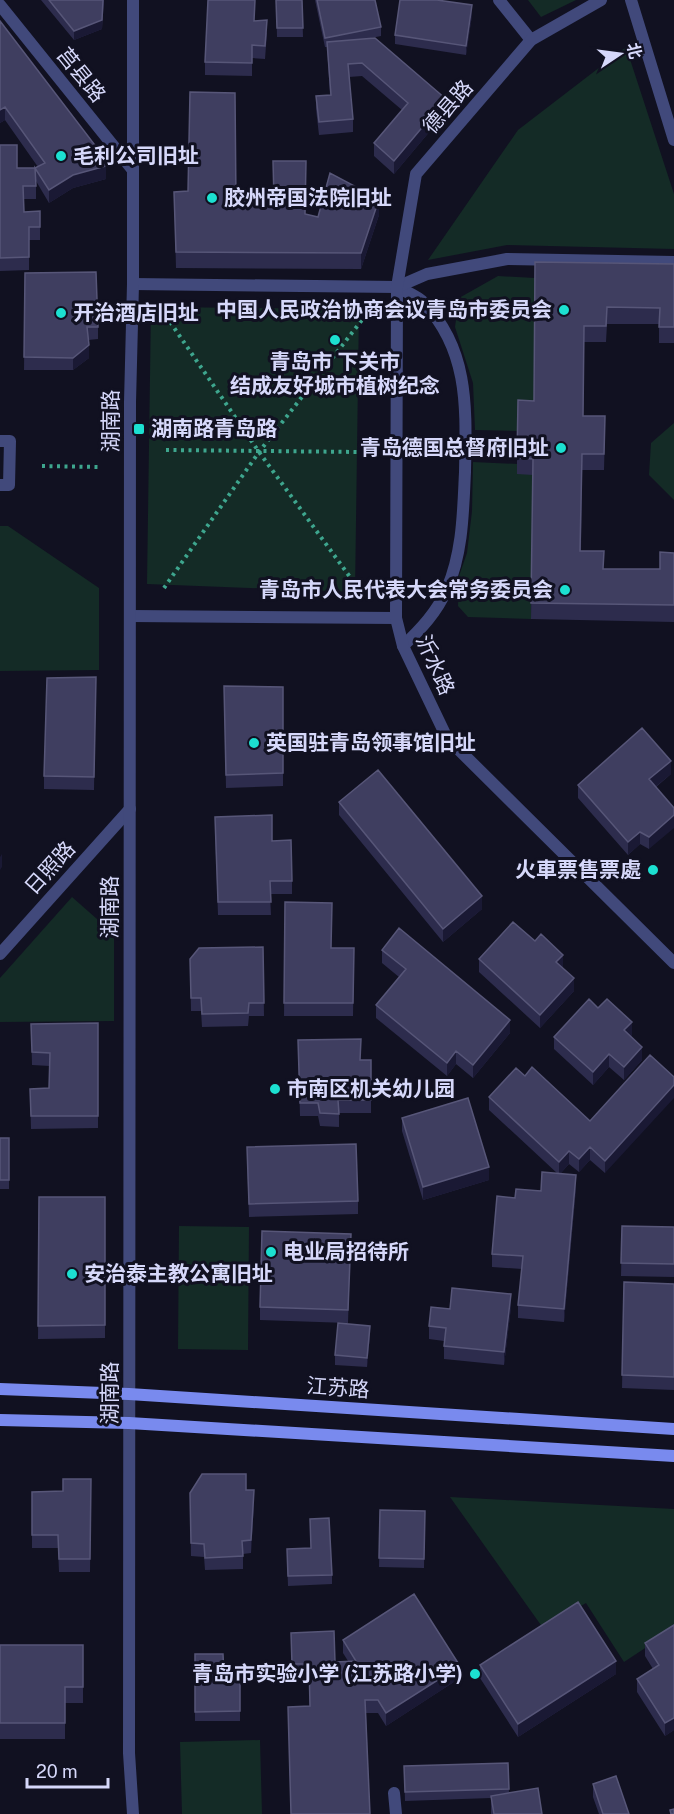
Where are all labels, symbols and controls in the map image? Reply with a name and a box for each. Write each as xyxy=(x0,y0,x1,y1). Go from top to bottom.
north arrow xyxy=(590,24,650,84)
text: 北 xyxy=(623,41,645,61)
street label: 莒县路 xyxy=(52,42,111,107)
street label: 德县路 xyxy=(418,75,478,139)
place label: 毛利公司旧址 xyxy=(73,143,199,168)
marker: 毛利公司旧址 xyxy=(54,149,68,163)
place label: 胶州帝国法院旧址 xyxy=(224,185,392,210)
marker: 胶州帝国法院旧址 xyxy=(205,191,219,205)
place label: 中国人民政治协商会议青岛市委员会 xyxy=(216,297,552,322)
place label: 开治酒店旧址 xyxy=(73,300,199,325)
marker: 中国人民政治协商会议青岛市委员会 xyxy=(557,303,571,317)
marker: 开治酒店旧址 xyxy=(54,306,68,320)
marker: 青岛市 下关市 结成友好城市植树纪念 xyxy=(328,333,342,347)
place label: 青岛市 下关市 结成友好城市植树纪念 xyxy=(230,349,440,398)
street label: 湖南路 xyxy=(98,390,123,453)
place label: 湖南路青岛路 xyxy=(151,416,277,441)
marker: 湖南路青岛路 xyxy=(132,422,146,436)
place label: 青岛德国总督府旧址 xyxy=(360,435,549,460)
marker: 青岛德国总督府旧址 xyxy=(554,441,568,455)
place label: 青岛市人民代表大会常务委员会 xyxy=(259,577,553,602)
marker: 青岛市人民代表大会常务委员会 xyxy=(558,583,572,597)
street label: 沂水路 xyxy=(411,631,460,699)
place label: 英国驻青岛领事馆旧址 xyxy=(266,730,476,755)
marker: 英国驻青岛领事馆旧址 xyxy=(247,736,261,750)
street label: 日照路 xyxy=(19,836,80,899)
place label: 火車票售票處 xyxy=(515,857,641,882)
marker: 火車票售票處 xyxy=(646,863,660,877)
street label: 湖南路 xyxy=(97,876,122,939)
place label: 市南区机关幼儿园 xyxy=(287,1076,455,1101)
marker: 市南区机关幼儿园 xyxy=(268,1082,282,1096)
place label: 电业局招待所 xyxy=(283,1239,409,1264)
marker: 电业局招待所 xyxy=(264,1245,278,1259)
place label: 安治泰主教公寓旧址 xyxy=(84,1261,273,1286)
marker: 安治泰主教公寓旧址 xyxy=(65,1267,79,1281)
street label: 湖南路 xyxy=(97,1362,122,1425)
street label: 江苏路 xyxy=(306,1373,370,1402)
place label: 青岛市实验小学 (江苏路小学) xyxy=(192,1661,463,1686)
marker: 青岛市实验小学 (江苏路小学) xyxy=(468,1667,482,1681)
scale bar xyxy=(27,1751,108,1789)
text: 20 m xyxy=(36,1761,78,1782)

